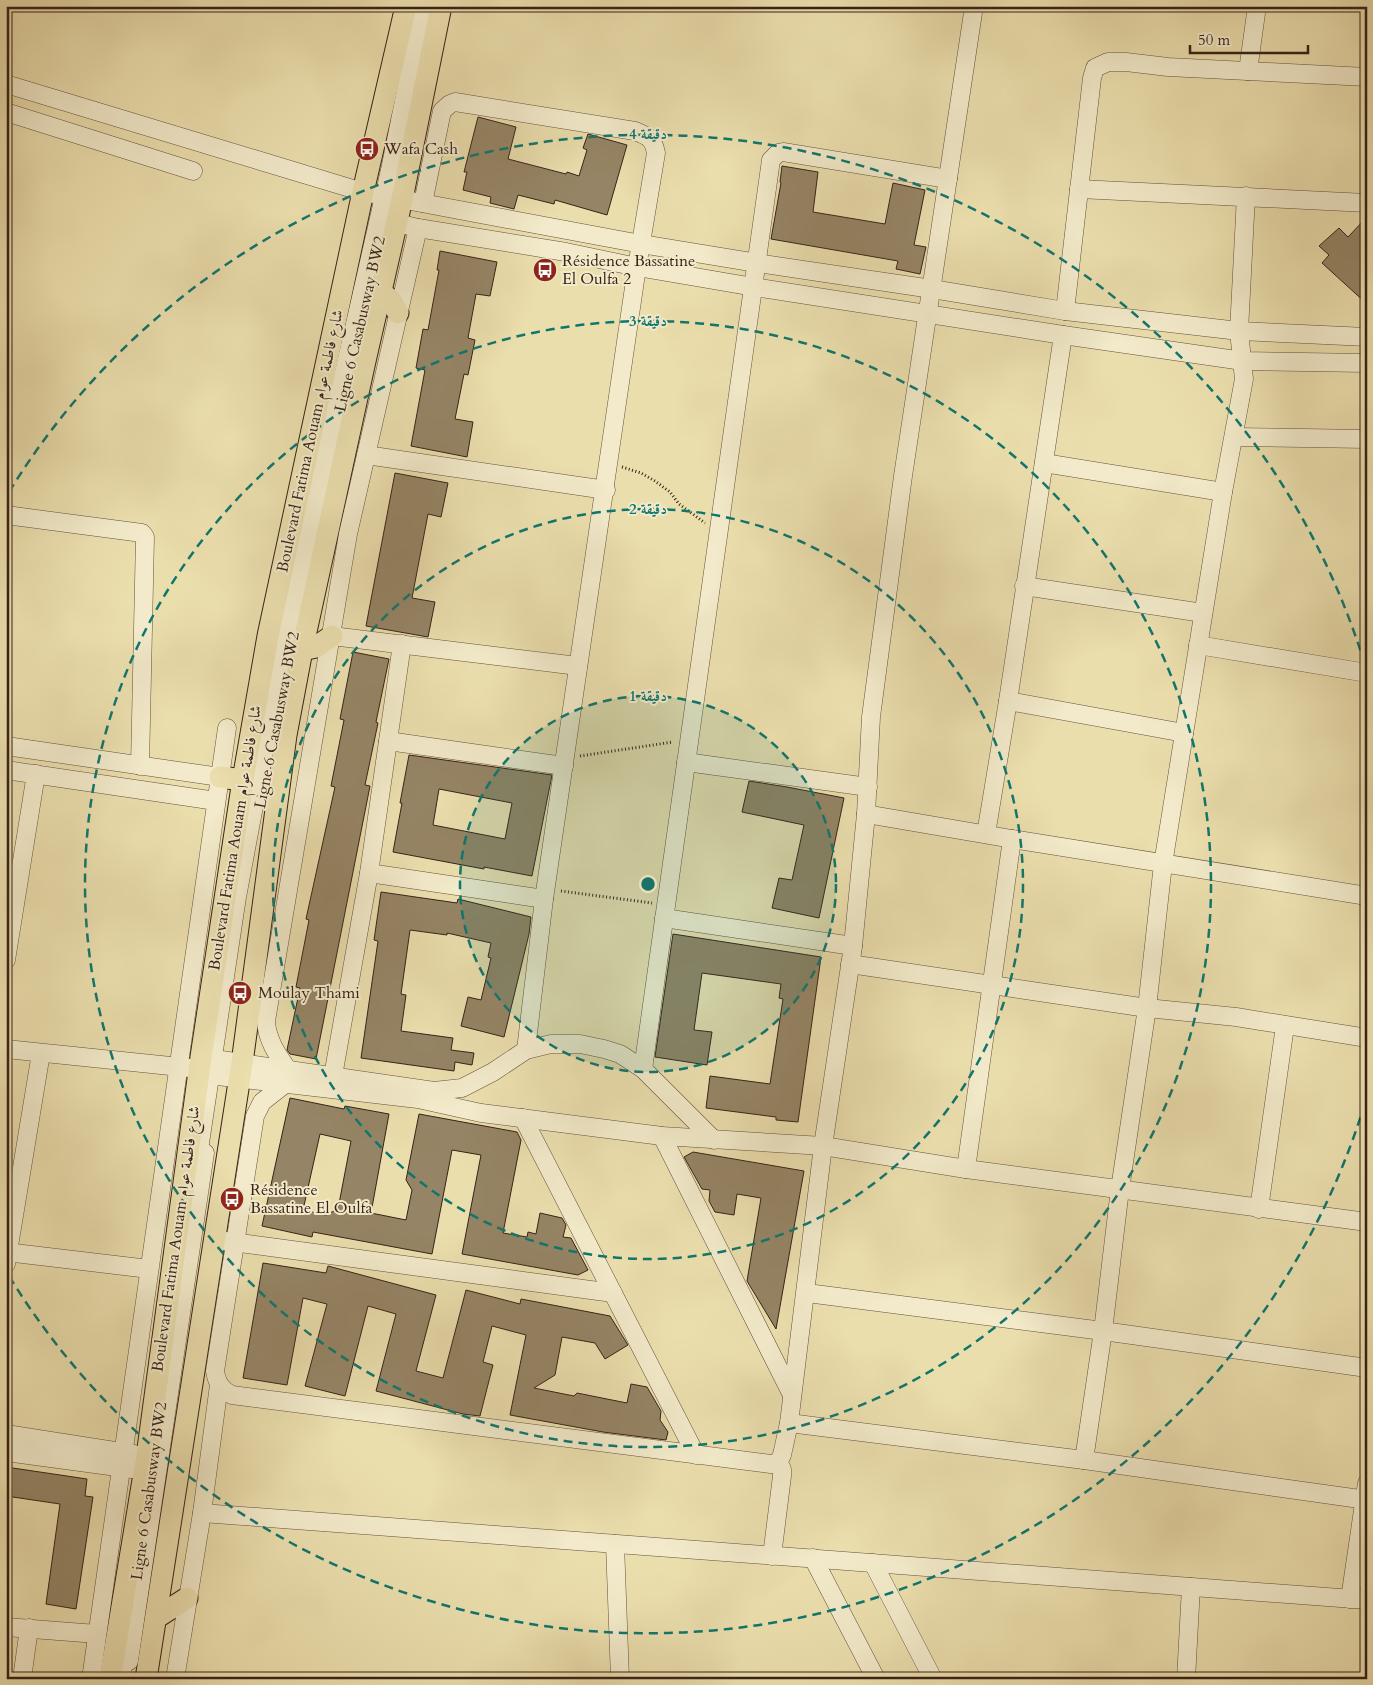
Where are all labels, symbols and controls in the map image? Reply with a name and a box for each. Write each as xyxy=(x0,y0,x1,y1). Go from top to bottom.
scale bar xyxy=(1190,22,1308,54)
text: 50 m xyxy=(1198,30,1230,50)
text: 4 دقيقة xyxy=(629,124,667,144)
bus stop icon: Wafa Cash xyxy=(354,136,380,162)
place label: Wafa Cash xyxy=(383,138,458,160)
street label: Ligne 6 Casabusway BW2 xyxy=(329,234,391,414)
place label: Résidence Bassatine El Oulfa 2 xyxy=(562,250,695,290)
bus stop icon: Résidence Bassatine El Oulfa 2 xyxy=(532,257,558,283)
street label: Boulevard Fatima Aouam شارع فاطمة عوام xyxy=(271,307,352,575)
text: 3 دقيقة xyxy=(629,311,667,331)
text: 2 دقيقة xyxy=(629,499,667,519)
street label: Ligne 6 Casabusway BW2 xyxy=(249,630,305,810)
text: 1 دقيقة xyxy=(629,686,667,706)
street label: Boulevard Fatima Aouam شارع فاطمة عوام xyxy=(203,704,270,973)
centre of rings xyxy=(639,875,657,893)
bus stop icon: Moulay Thami xyxy=(227,980,253,1006)
place label: Moulay Thami xyxy=(258,982,360,1004)
street label: Boulevard Fatima Aouam شارع فاطمة عوام xyxy=(146,1105,209,1374)
place label: Résidence Bassatine El Oulfa xyxy=(250,1179,372,1219)
bus stop icon: Résidence Bassatine El Oulfa xyxy=(219,1186,245,1212)
street label: Ligne 6 Casabusway BW2 xyxy=(126,1401,172,1581)

